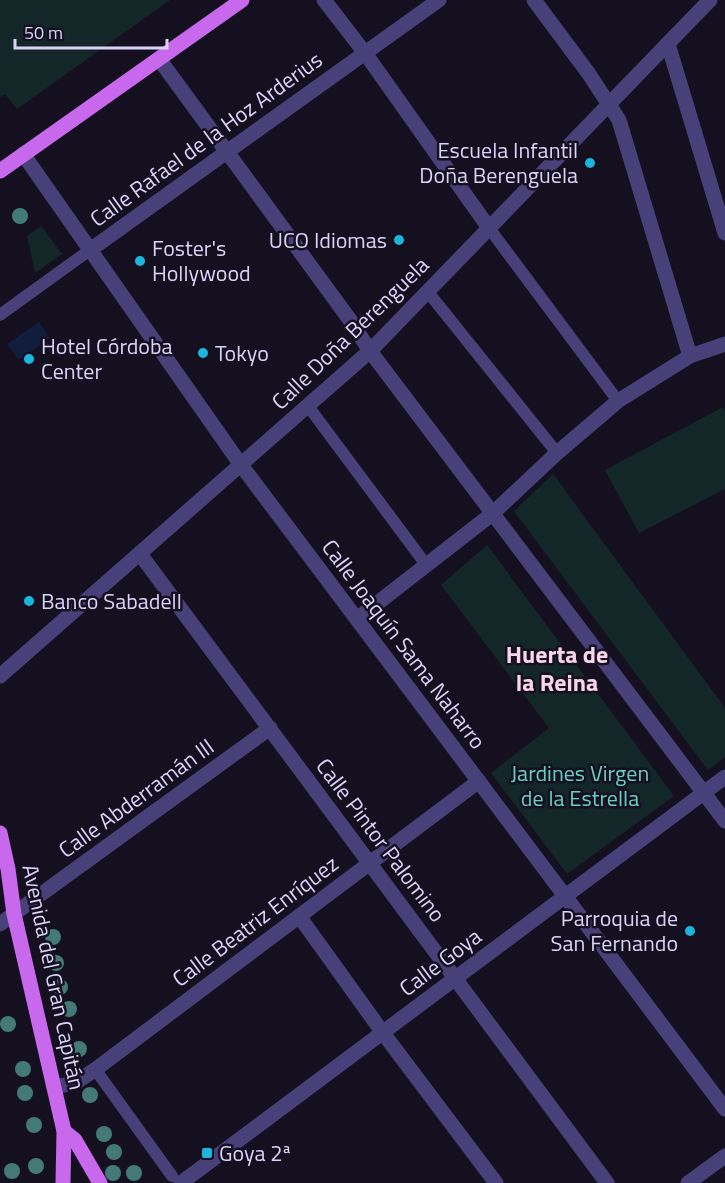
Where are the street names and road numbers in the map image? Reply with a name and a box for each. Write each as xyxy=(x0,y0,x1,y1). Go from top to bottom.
street label: Calle Rafael de la Hoz Arderius xyxy=(83,43,329,235)
street label: Calle Doña Berenguela xyxy=(263,249,437,417)
street label: Calle Joaquín Sama Naharro xyxy=(314,532,494,756)
street label: Calle Abderramán III xyxy=(51,730,221,866)
street label: Calle Pintor Palomino xyxy=(308,751,454,929)
street label: Calle Beatriz Enríquez xyxy=(165,847,345,995)
street label: Avenida del Gran Capitán xyxy=(13,861,95,1093)
street label: Calle Goya xyxy=(392,920,488,1004)

